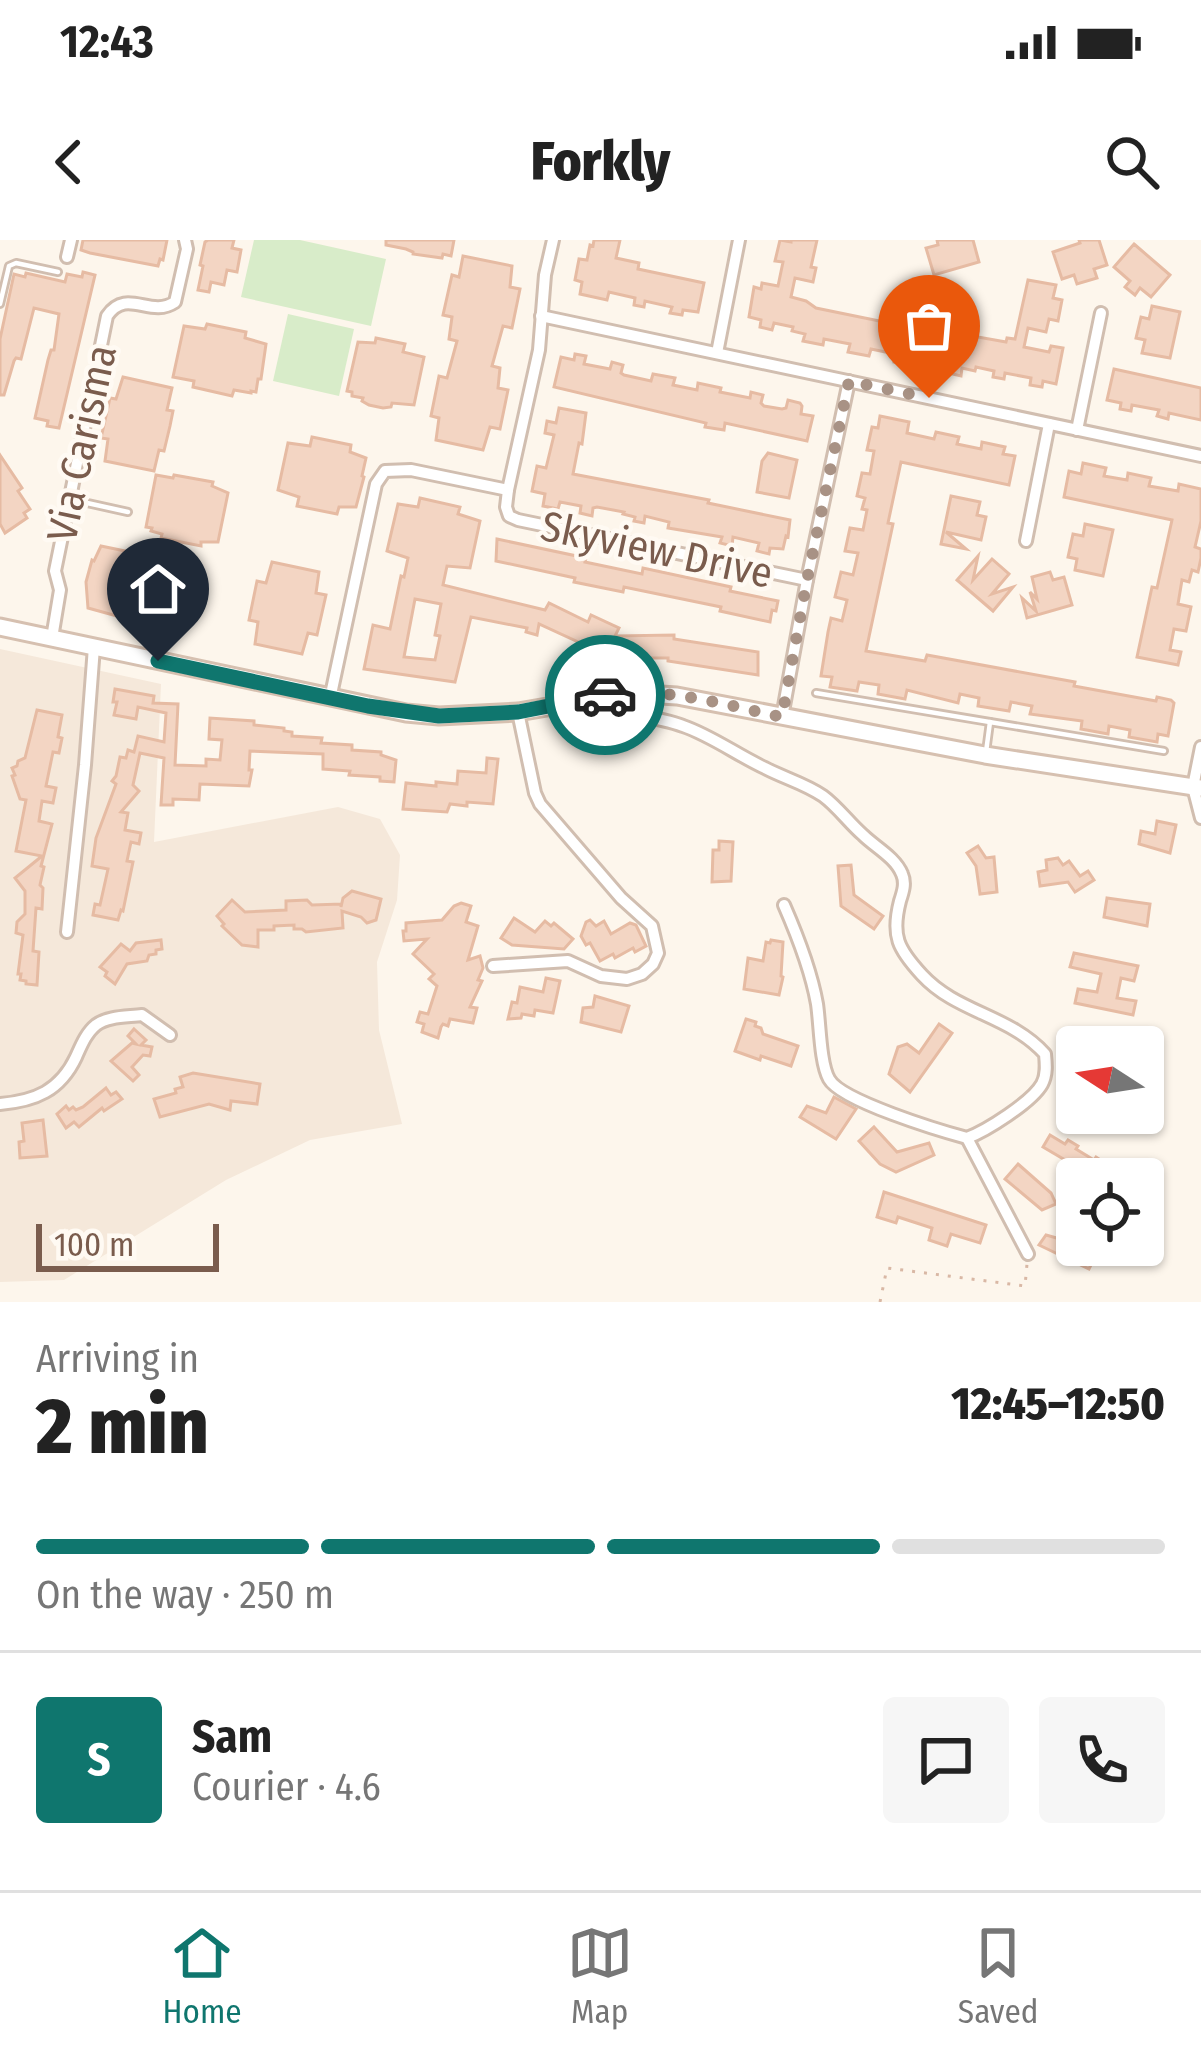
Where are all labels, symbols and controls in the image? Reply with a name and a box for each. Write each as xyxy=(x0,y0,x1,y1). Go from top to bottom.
text: 12:43 xyxy=(60,15,154,69)
icon: back xyxy=(36,129,102,195)
icon: search xyxy=(1099,129,1165,195)
text: Forkly xyxy=(531,130,670,194)
pin xyxy=(878,275,980,398)
icon: bag xyxy=(896,293,962,359)
street label: Via Carisma xyxy=(37,340,127,546)
street label: Skyview Drive xyxy=(536,501,777,599)
pin xyxy=(107,538,209,661)
icon: home xyxy=(125,556,191,622)
courier xyxy=(545,635,665,755)
icon: car xyxy=(572,662,638,728)
north arrow xyxy=(1056,1026,1164,1134)
map controls xyxy=(1056,1026,1164,1266)
button: locate xyxy=(1056,1158,1164,1266)
scale bar xyxy=(36,1218,219,1271)
text: 100 m xyxy=(54,1225,134,1265)
text: Arriving in xyxy=(36,1336,199,1382)
text: 12:45–12:50 xyxy=(951,1377,1165,1431)
text: 2 min xyxy=(36,1380,209,1474)
text: On the way · 250 m xyxy=(36,1572,334,1618)
button: chat xyxy=(883,1697,1009,1823)
button: phone xyxy=(1039,1697,1165,1823)
text: Sam xyxy=(192,1710,272,1764)
text: S xyxy=(87,1733,111,1787)
text: Courier · 4.6 xyxy=(192,1764,381,1810)
tab: Home xyxy=(163,1920,242,2032)
tab: Map xyxy=(567,1920,633,2032)
tab: Saved xyxy=(958,1920,1038,2032)

